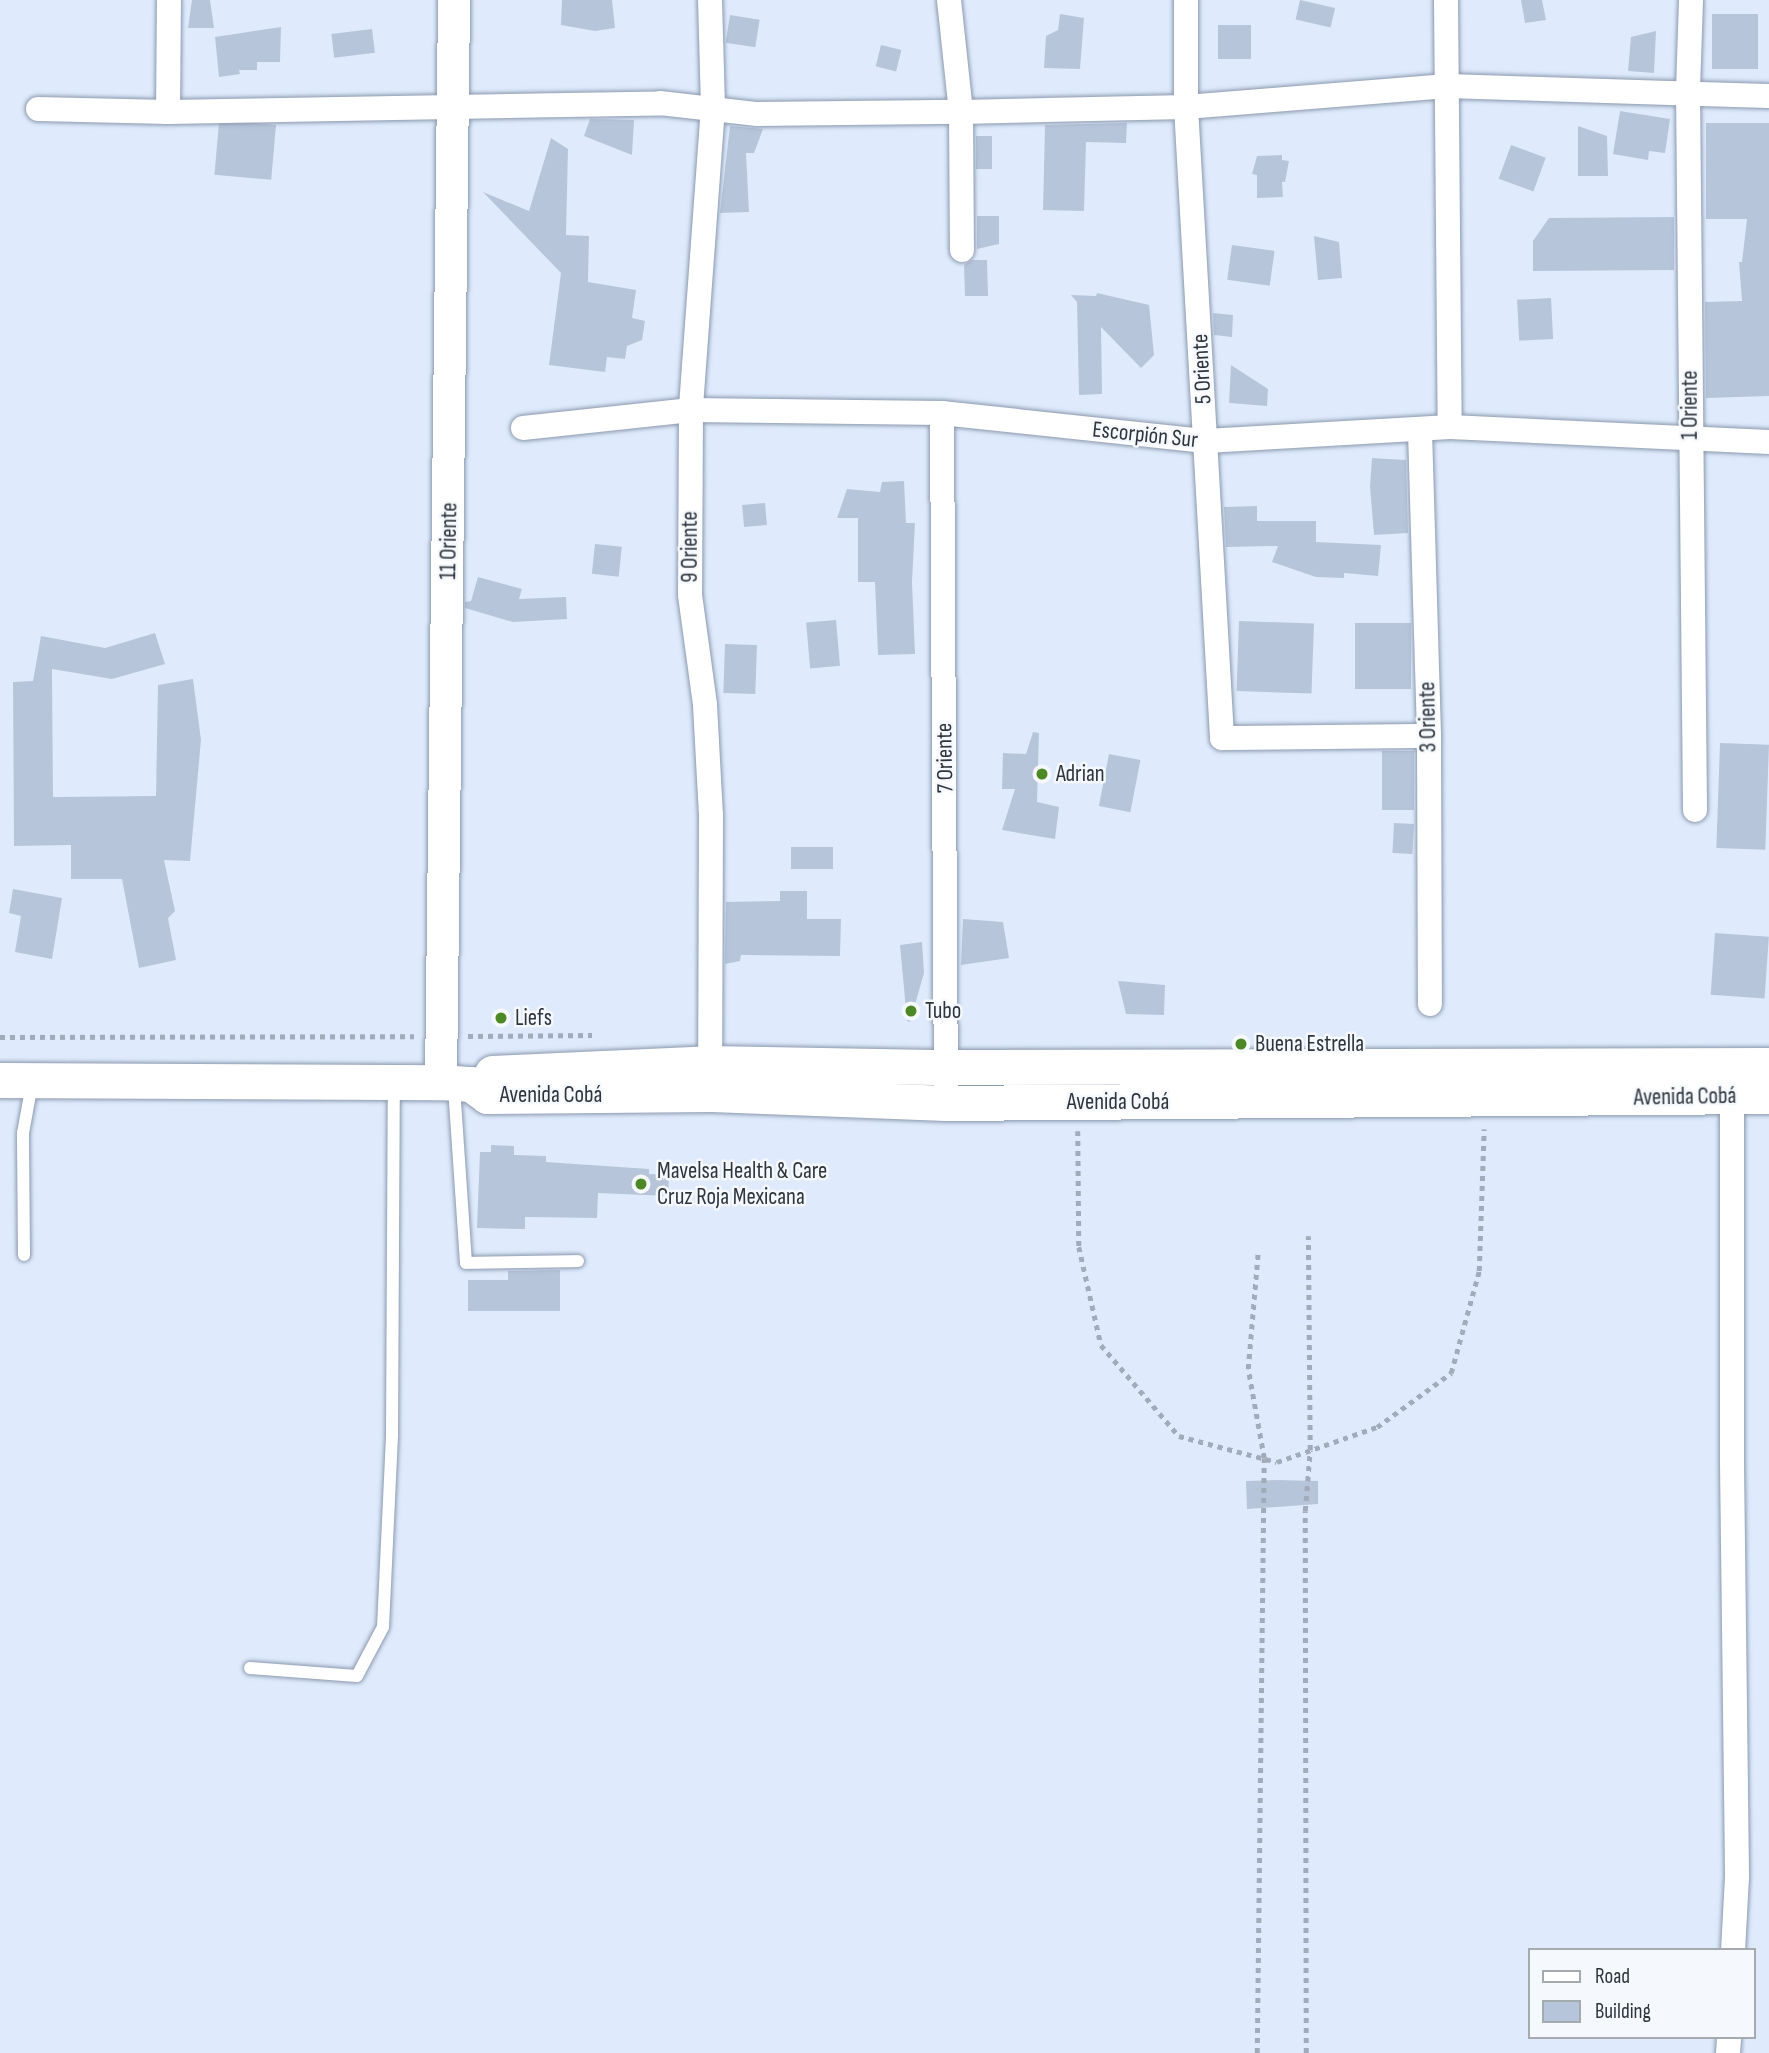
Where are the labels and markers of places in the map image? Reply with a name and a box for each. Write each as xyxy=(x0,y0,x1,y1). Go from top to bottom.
place label: Adrian xyxy=(1056,760,1105,788)
marker: Adrian xyxy=(1034,766,1050,782)
place label: Tubo xyxy=(925,997,961,1025)
marker: Tubo xyxy=(903,1003,919,1019)
place label: Liefs xyxy=(515,1004,552,1032)
marker: Liefs xyxy=(493,1010,509,1026)
place label: Buena Estrella xyxy=(1255,1030,1364,1058)
marker: Buena Estrella xyxy=(1233,1036,1249,1052)
place label: Mavelsa Health & Care Cruz Roja Mexicana xyxy=(657,1157,827,1211)
marker: Mavelsa Health & Care Cruz Roja Mexicana xyxy=(631,1174,651,1194)

